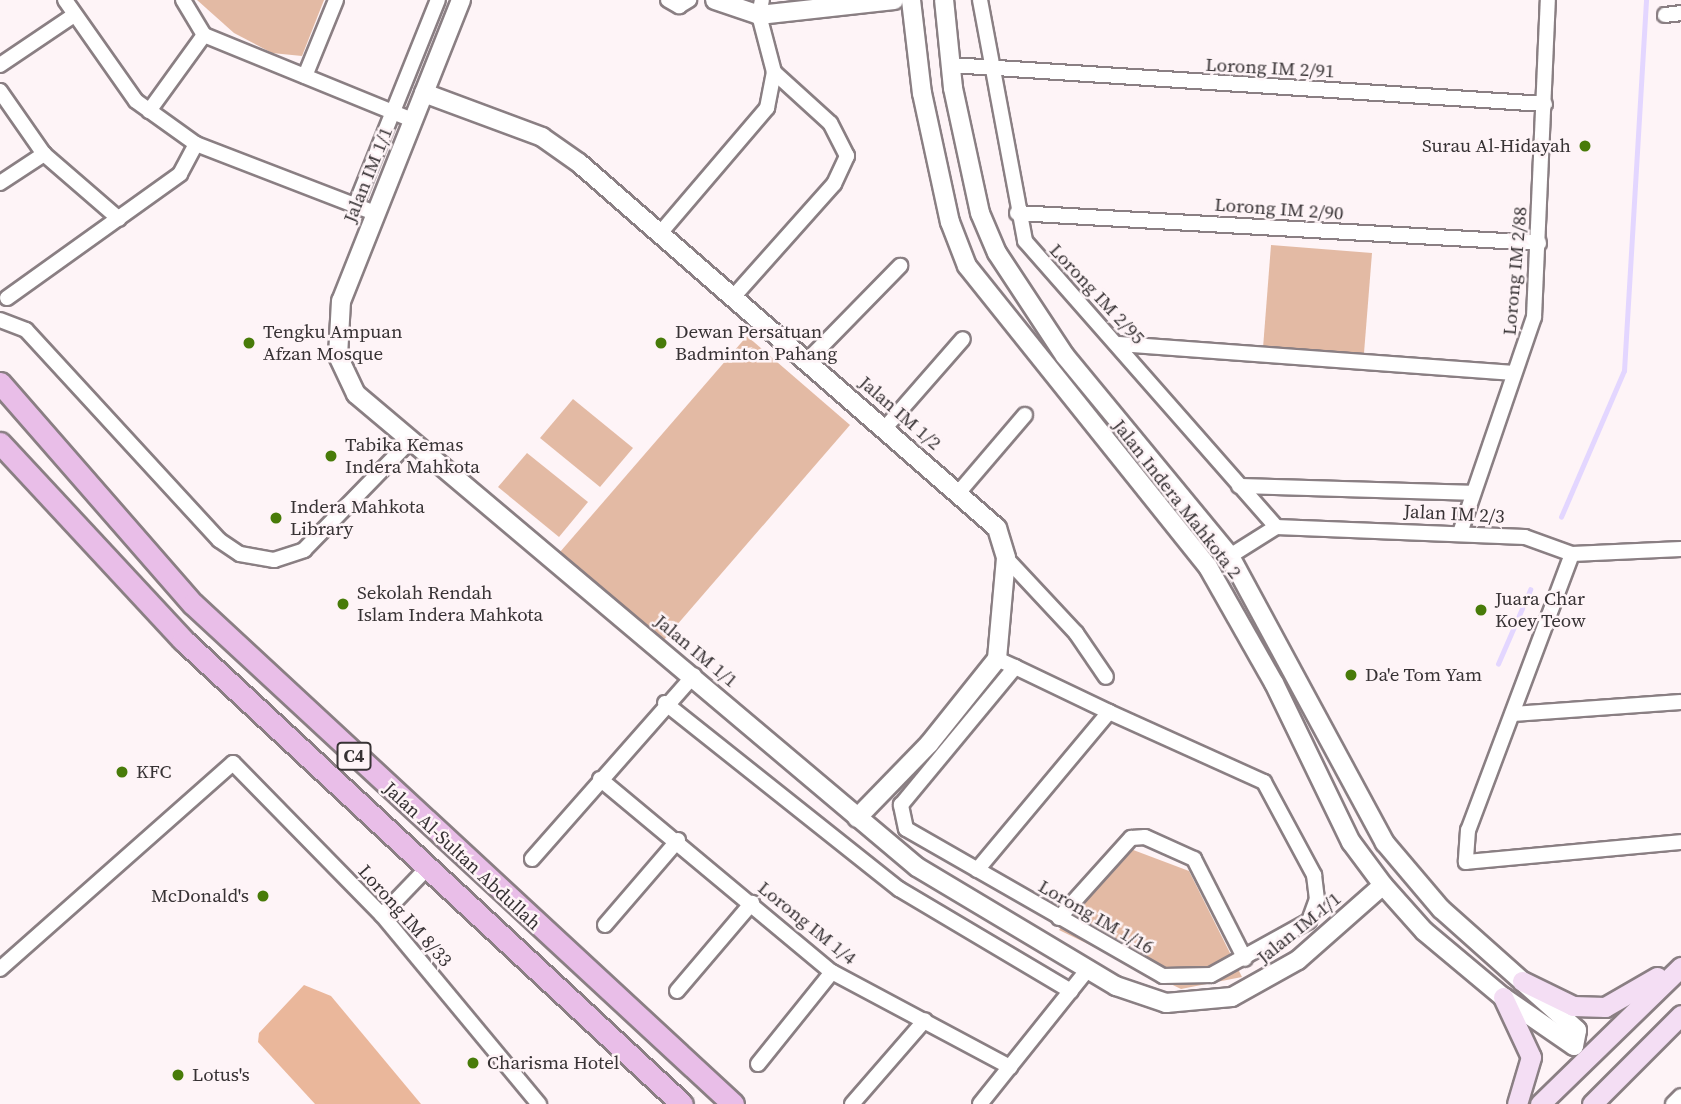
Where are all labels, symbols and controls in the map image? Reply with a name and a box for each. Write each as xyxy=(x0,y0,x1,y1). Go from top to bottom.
street label: Lorong IM 2/91 xyxy=(1205,53,1335,83)
street label: Jalan IM 1/1 xyxy=(338,124,398,226)
place label: Surau Al-Hidayah xyxy=(1422,135,1571,157)
marker: Surau Al-Hidayah xyxy=(1577,138,1593,154)
street label: Lorong IM 2/90 xyxy=(1214,193,1344,225)
street label: Lorong IM 2/88 xyxy=(1498,206,1532,336)
street label: Lorong IM 2/95 xyxy=(1045,239,1149,349)
place label: Tengku Ampuan Afzan Mosque xyxy=(263,321,402,365)
place label: Dewan Persatuan Badminton Pahang xyxy=(675,321,837,365)
marker: Tengku Ampuan Afzan Mosque xyxy=(241,335,257,351)
marker: Dewan Persatuan Badminton Pahang xyxy=(653,335,669,351)
street label: Jalan IM 1/2 xyxy=(854,371,946,455)
street label: Jalan Indera Mahkota 2 xyxy=(1108,415,1246,583)
place label: Tabika Kemas Indera Mahkota xyxy=(345,434,480,478)
marker: Tabika Kemas Indera Mahkota xyxy=(323,448,339,464)
place label: Indera Mahkota Library xyxy=(290,496,425,540)
street label: Jalan IM 2/3 xyxy=(1403,500,1505,528)
marker: Indera Mahkota Library xyxy=(268,510,284,526)
place label: Sekolah Rendah Islam Indera Mahkota xyxy=(357,582,543,626)
place label: Juara Char Koey Teow xyxy=(1495,588,1586,632)
marker: Sekolah Rendah Islam Indera Mahkota xyxy=(335,596,351,612)
marker: Juara Char Koey Teow xyxy=(1473,602,1489,618)
street label: Jalan IM 1/1 xyxy=(650,610,742,692)
place label: Da'e Tom Yam xyxy=(1365,664,1483,686)
marker: Da'e Tom Yam xyxy=(1343,667,1359,683)
road number: C4 xyxy=(336,742,372,770)
place label: KFC xyxy=(136,761,171,783)
marker: KFC xyxy=(114,764,130,780)
street label: Jalan Al-Sultan Abdullah xyxy=(379,777,545,935)
street label: Lorong IM 8/33 xyxy=(353,860,457,972)
street label: Lorong IM 1/16 xyxy=(1034,875,1158,959)
street label: Lorong IM 1/4 xyxy=(753,876,861,970)
place label: McDonald's xyxy=(151,885,249,907)
street label: Jalan IM 1/1 xyxy=(1253,887,1345,969)
marker: McDonald's xyxy=(255,888,271,904)
place label: Charisma Hotel xyxy=(487,1052,619,1074)
marker: Charisma Hotel xyxy=(465,1055,481,1071)
place label: Lotus's xyxy=(192,1064,250,1086)
marker: Lotus's xyxy=(170,1067,186,1083)

